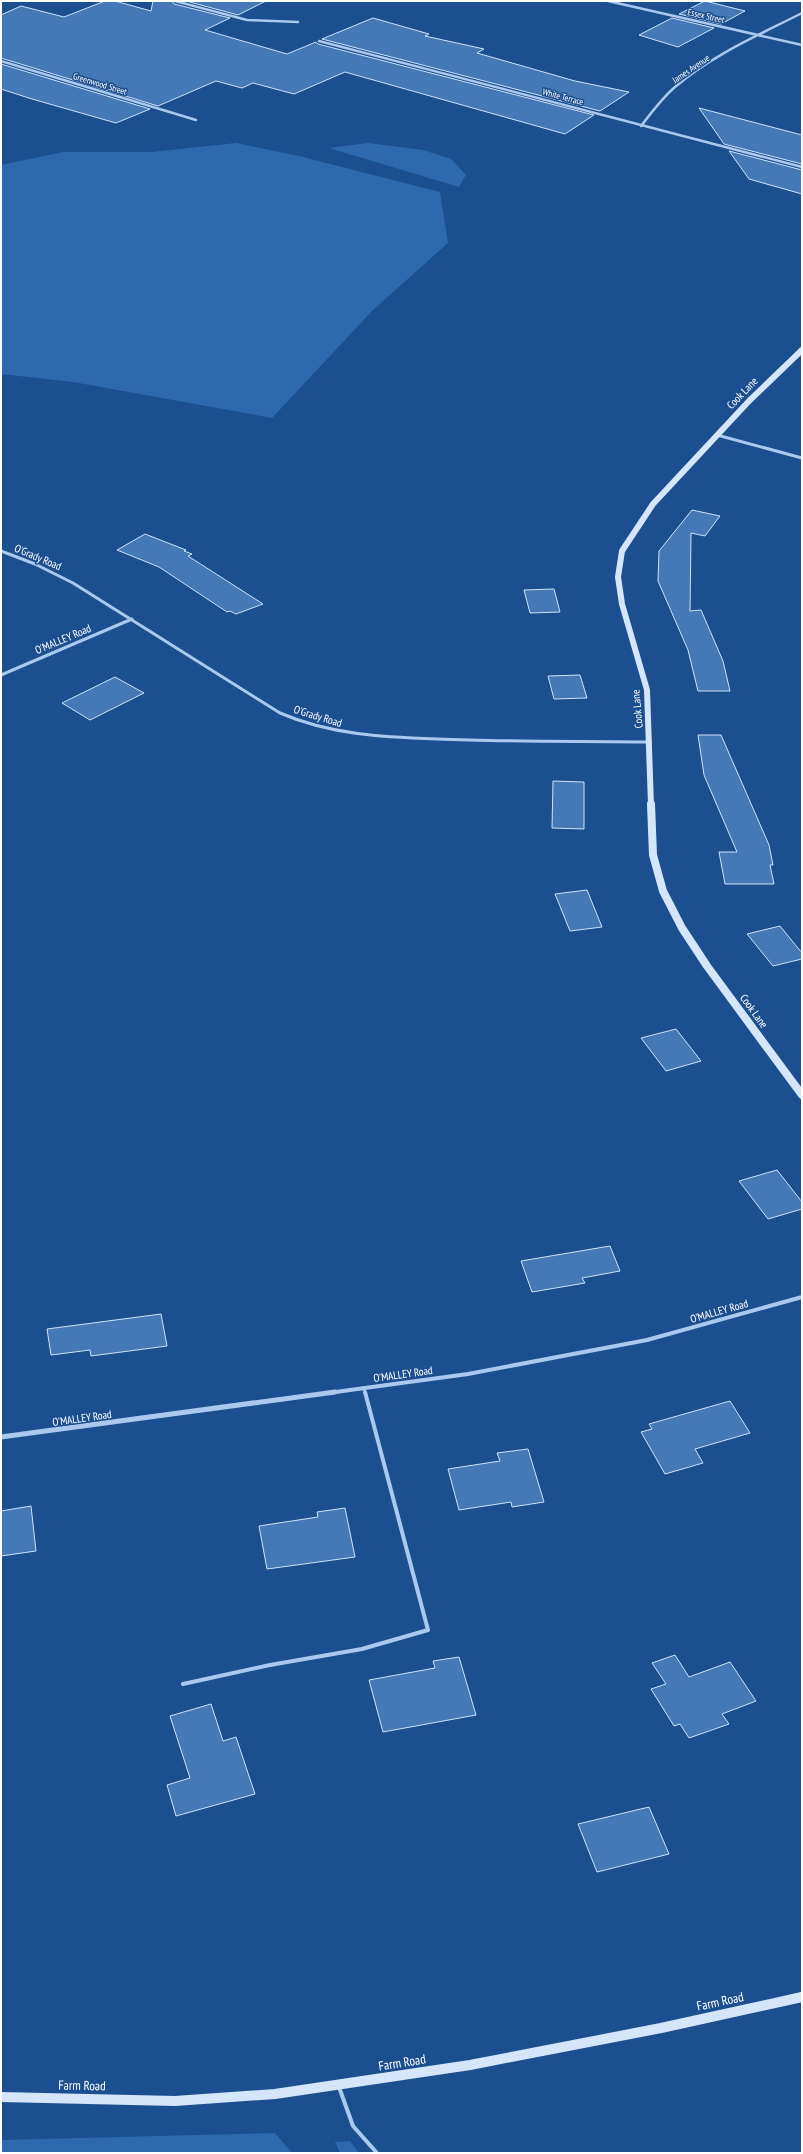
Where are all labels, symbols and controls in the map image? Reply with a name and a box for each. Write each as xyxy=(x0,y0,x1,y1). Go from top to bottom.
street label: Essex Street xyxy=(687,6,726,25)
street label: James Avenue xyxy=(669,52,712,86)
street label: Greenwood Street xyxy=(72,70,129,97)
street label: White Terrace xyxy=(541,86,585,107)
street label: Cook Lane xyxy=(724,374,761,412)
street label: O'Grady Road xyxy=(12,541,64,573)
street label: O'MALLEY Road xyxy=(33,621,93,657)
street label: Cook Lane xyxy=(628,689,646,729)
street label: O'Grady Road xyxy=(292,702,344,730)
street label: Cook Lane xyxy=(737,991,771,1031)
street label: O'MALLEY Road xyxy=(688,1296,750,1326)
street label: O'MALLEY Road xyxy=(373,1363,434,1385)
street label: O'MALLEY Road xyxy=(52,1407,113,1429)
street label: Farm Road xyxy=(695,1988,745,2015)
street label: Farm Road xyxy=(377,2050,427,2075)
street label: Farm Road xyxy=(58,2077,106,2094)

